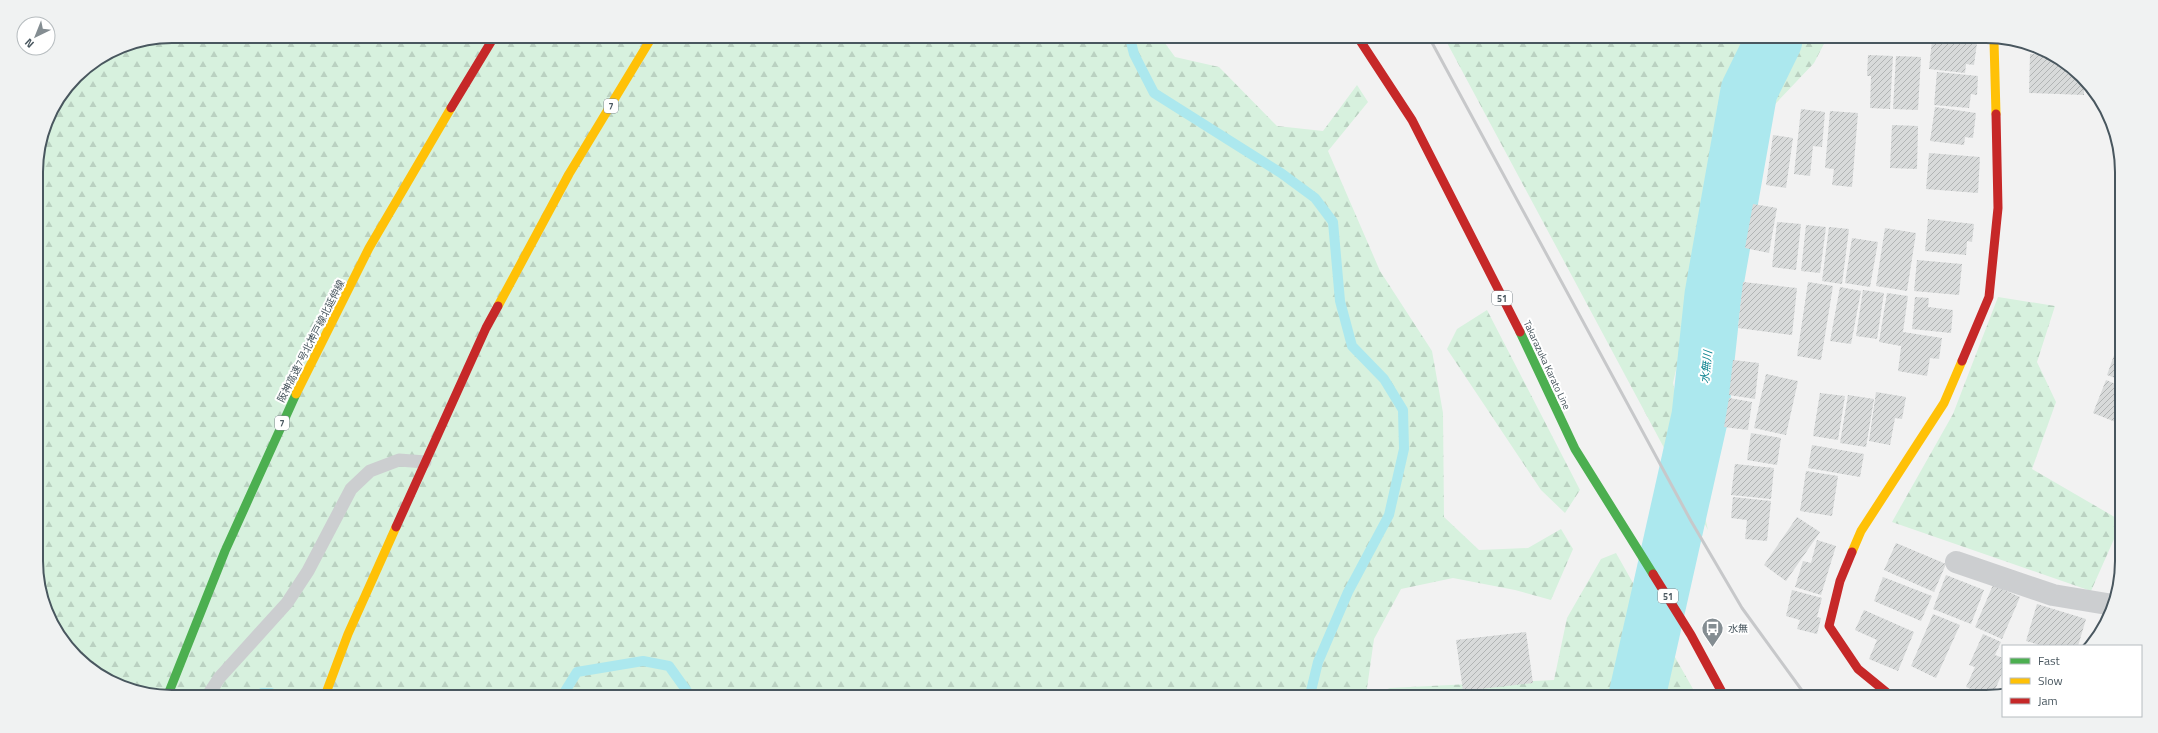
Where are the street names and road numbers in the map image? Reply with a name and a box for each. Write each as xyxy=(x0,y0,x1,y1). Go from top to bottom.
road number: 7 xyxy=(604,99,618,113)
street label: 阪神高速7号北神戸線北延伸線 xyxy=(274,277,348,405)
road number: 51 xyxy=(1492,291,1512,305)
street label: Takarazuka Karato Line xyxy=(1520,318,1574,412)
road number: 7 xyxy=(275,416,289,430)
road number: 51 xyxy=(1658,589,1678,603)

